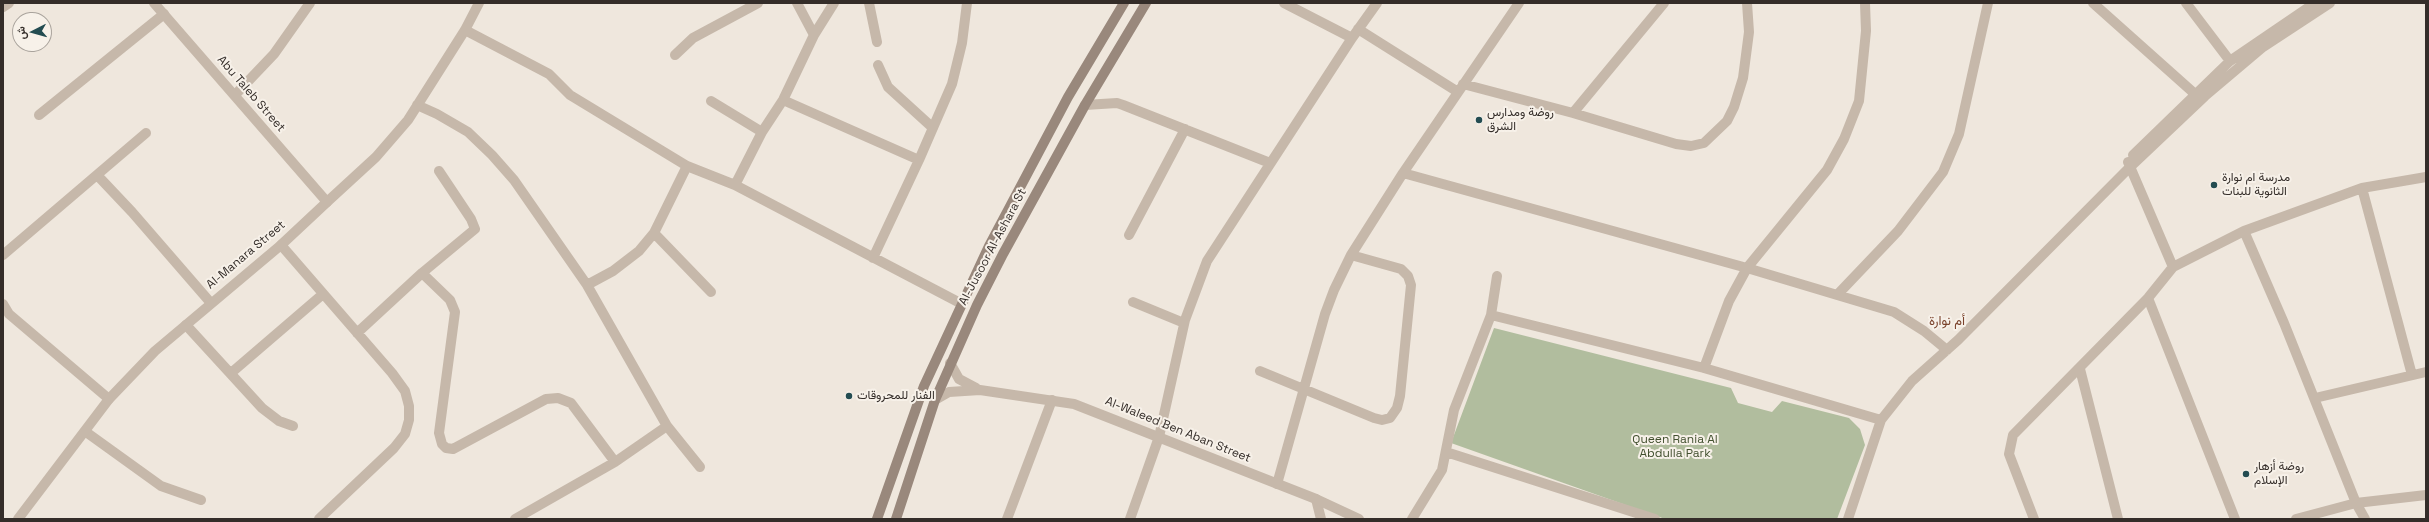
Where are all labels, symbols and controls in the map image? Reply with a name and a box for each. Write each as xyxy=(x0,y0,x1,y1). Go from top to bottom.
north arrow xyxy=(12,12,52,52)
text: ش xyxy=(13,26,29,40)
street label: Abu Taleb Street xyxy=(214,53,288,135)
place label: روضة ومدارس الشرق xyxy=(1487,106,1554,134)
marker: روضة ومدارس الشرق xyxy=(1474,115,1484,125)
place label: مدرسة ام نوارة الثانوية للبنات xyxy=(2222,171,2290,199)
marker: مدرسة ام نوارة الثانوية للبنات xyxy=(2209,180,2219,190)
street label: Al-Jusoor Al-Ashara St xyxy=(956,186,1030,308)
street label: Al-Manara Street xyxy=(204,218,288,292)
district label: أم نوارة xyxy=(1929,313,1965,329)
place label: الفنار للمحروقات xyxy=(857,389,935,403)
marker: الفنار للمحروقات xyxy=(844,391,854,401)
street label: Al-Waleed Ben Aban Street xyxy=(1103,394,1253,466)
park label: Queen Rania Al Abdulla Park xyxy=(1632,433,1718,461)
place label: روضة أزهار الإسلام xyxy=(2254,460,2304,488)
marker: روضة أزهار الإسلام xyxy=(2241,469,2251,479)

